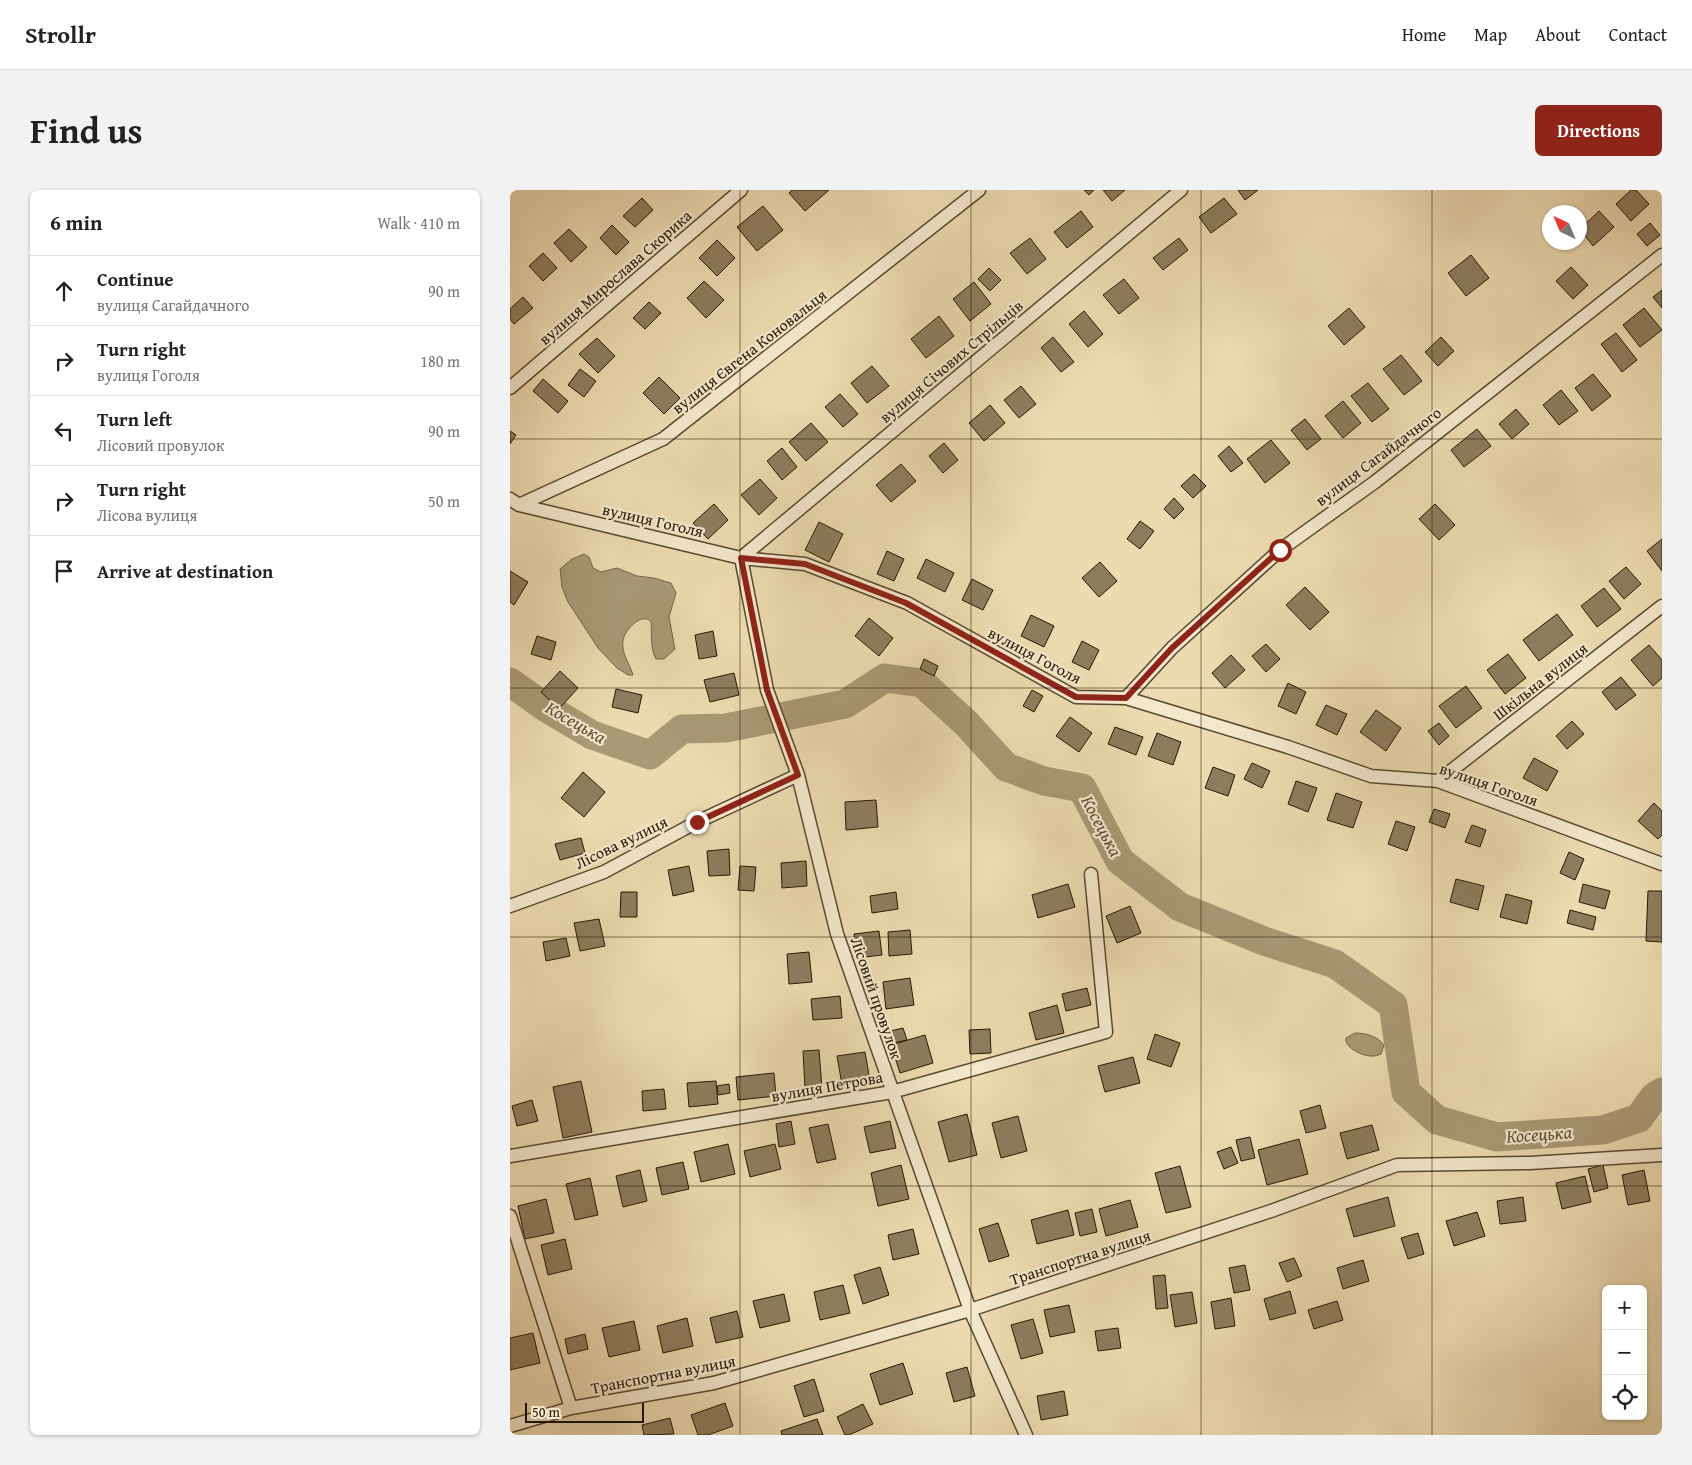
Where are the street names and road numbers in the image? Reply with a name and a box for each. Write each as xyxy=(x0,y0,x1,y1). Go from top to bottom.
street label: вулиця Мирослава Скорика xyxy=(533,203,697,350)
street label: вулиця Євгена Коновальця xyxy=(666,283,832,419)
street label: вулиця Січових Стрільців xyxy=(874,293,1028,428)
street label: вулиця Сагайдачного xyxy=(1310,401,1446,511)
street label: вулиця Гоголя xyxy=(600,497,706,543)
street label: вулиця Гоголя xyxy=(984,620,1086,690)
street label: Шкільна вулиця xyxy=(1487,636,1593,726)
street label: вулиця Гоголя xyxy=(1437,756,1541,812)
street label: Лісова вулиця xyxy=(571,809,671,875)
street label: Лісовий провулок xyxy=(845,934,909,1063)
street label: вулиця Петрова xyxy=(769,1064,885,1108)
street label: Транспортна вулиця xyxy=(1006,1223,1154,1291)
street label: Транспортна вулиця xyxy=(589,1348,737,1400)

